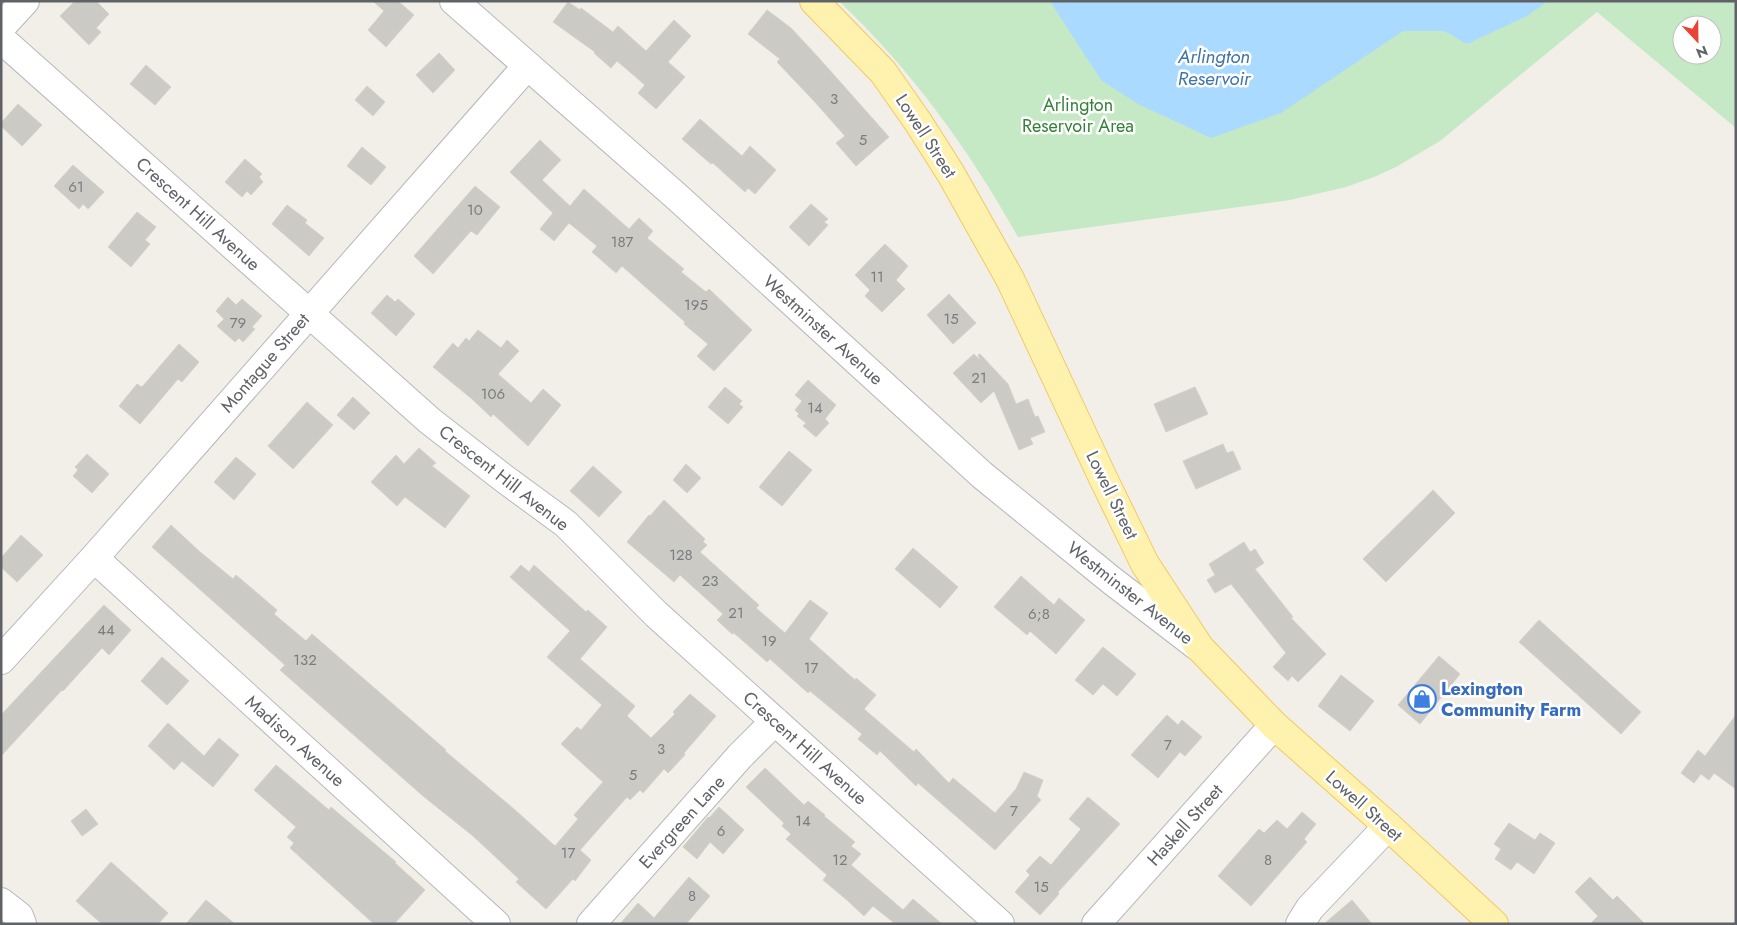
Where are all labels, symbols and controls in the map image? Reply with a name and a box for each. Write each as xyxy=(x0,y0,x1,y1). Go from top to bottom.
north arrow xyxy=(1672,15,1722,65)
text: N xyxy=(1693,41,1711,63)
water label: Arlington Reservoir xyxy=(1177,43,1252,92)
house number: 3 xyxy=(830,88,838,110)
street label: Lowell Street xyxy=(889,89,963,184)
park label: Arlington Reservoir Area xyxy=(1022,92,1134,139)
house number: 5 xyxy=(859,129,867,151)
street label: Crescent Hill Avenue xyxy=(130,151,266,277)
house number: 61 xyxy=(68,176,84,198)
house number: 10 xyxy=(467,199,483,221)
house number: 187 xyxy=(611,231,633,253)
house number: 11 xyxy=(870,266,884,288)
street label: Westminster Avenue xyxy=(757,269,889,391)
house number: 195 xyxy=(684,294,708,316)
street label: Montague Street xyxy=(214,307,316,418)
house number: 15 xyxy=(943,308,959,330)
house number: 79 xyxy=(230,312,246,334)
house number: 21 xyxy=(971,367,987,389)
house number: 106 xyxy=(481,383,505,405)
house number: 14 xyxy=(807,397,823,419)
street label: Crescent Hill Avenue xyxy=(433,419,575,537)
street label: Lowell Street xyxy=(1079,446,1145,544)
street label: Westminster Avenue xyxy=(1061,535,1199,651)
house number: 128 xyxy=(669,544,693,566)
house number: 23 xyxy=(702,570,718,592)
house number: 21 xyxy=(728,602,744,624)
house number: 6;8 xyxy=(1028,603,1050,625)
house number: 44 xyxy=(97,619,115,641)
house number: 19 xyxy=(761,630,777,652)
house number: 132 xyxy=(293,649,317,671)
house number: 17 xyxy=(804,657,818,679)
place label: Lexington Community Farm xyxy=(1441,676,1581,723)
shop icon: Lexington Community Farm xyxy=(1407,684,1437,714)
street label: Crescent Hill Avenue xyxy=(737,685,873,811)
street label: Madison Avenue xyxy=(239,689,351,793)
house number: 7 xyxy=(1164,734,1172,756)
house number: 3 xyxy=(657,738,665,760)
house number: 5 xyxy=(629,764,637,786)
street label: Lowell Street xyxy=(1320,764,1409,848)
street label: Evergreen Lane xyxy=(633,770,731,874)
street label: Haskell Street xyxy=(1141,778,1229,872)
house number: 7 xyxy=(1010,800,1018,822)
house number: 14 xyxy=(795,810,811,832)
house number: 6 xyxy=(717,820,725,842)
house number: 17 xyxy=(561,842,575,864)
house number: 12 xyxy=(832,849,848,871)
house number: 8 xyxy=(1264,849,1272,871)
house number: 15 xyxy=(1033,876,1049,898)
house number: 8 xyxy=(688,885,696,907)

